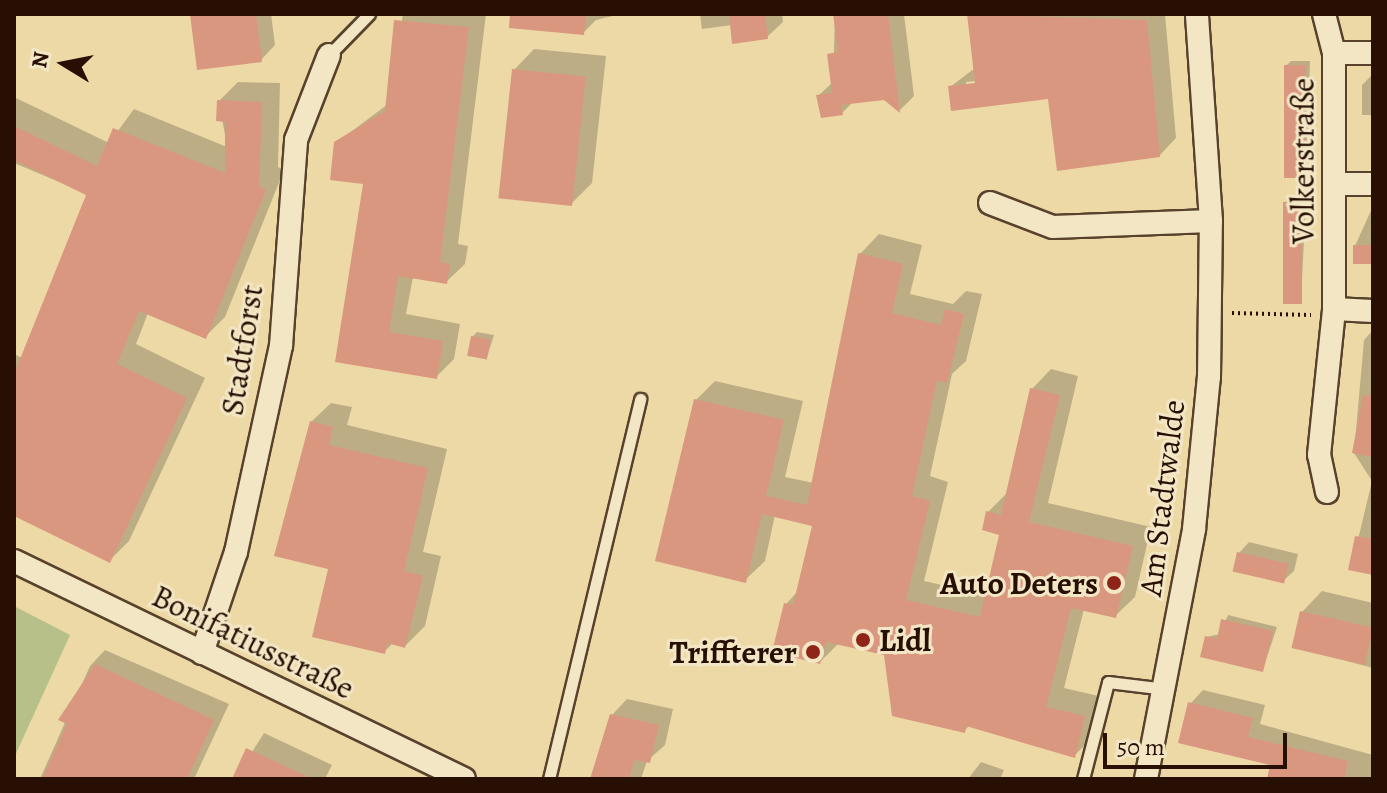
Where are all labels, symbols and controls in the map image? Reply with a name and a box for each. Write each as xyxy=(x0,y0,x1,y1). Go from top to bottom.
north arrow xyxy=(24,24,104,104)
text: N xyxy=(24,49,57,70)
street label: Volkerstraße xyxy=(1284,78,1322,244)
street label: Stadtforst xyxy=(213,282,271,418)
street label: Am Stadtwalde xyxy=(1131,398,1193,598)
place label: Auto Deters xyxy=(940,564,1098,602)
marker: Auto Deters xyxy=(1105,574,1123,592)
street label: Bonifatiusstraße xyxy=(146,577,360,707)
place label: Lidl xyxy=(879,621,931,659)
marker: Lidl xyxy=(854,631,872,649)
place label: Triffterer xyxy=(669,633,797,671)
marker: Triffterer xyxy=(804,643,822,661)
scale bar xyxy=(1107,717,1291,767)
text: 50 m xyxy=(1117,731,1165,763)

